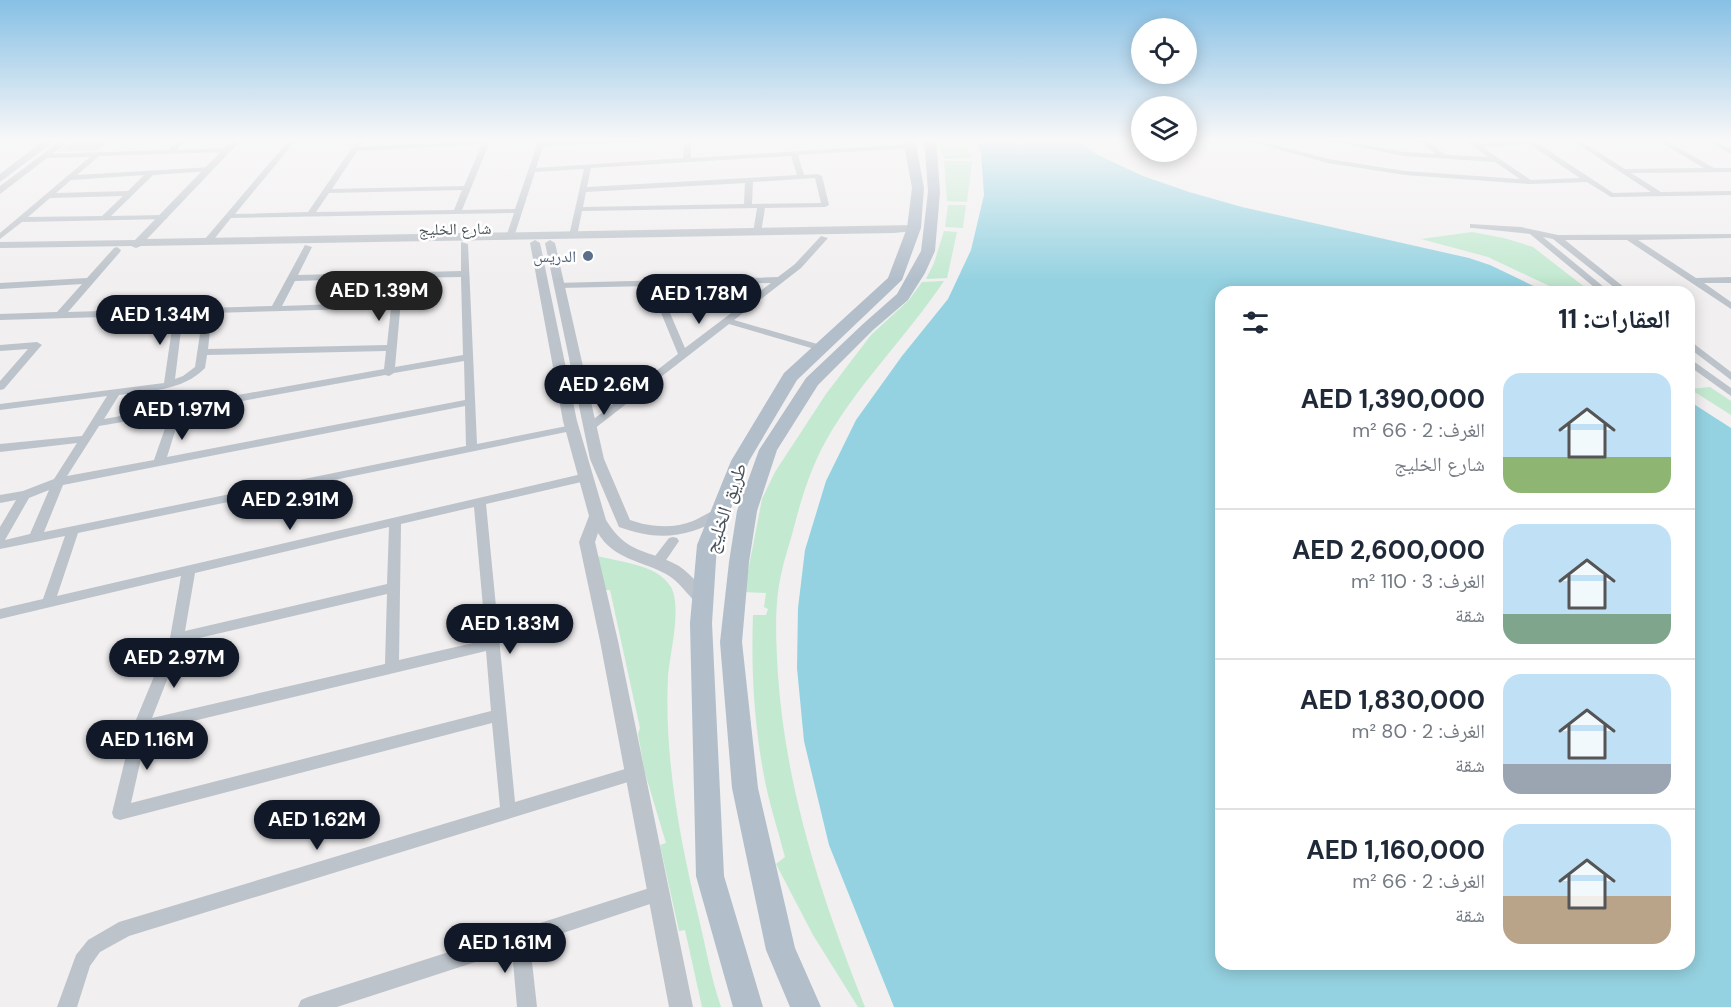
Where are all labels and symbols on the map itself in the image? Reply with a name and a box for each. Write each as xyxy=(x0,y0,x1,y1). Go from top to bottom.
street label: شارع الخليج xyxy=(418,218,492,240)
place label: الدريس xyxy=(533,246,576,267)
marker: الدريس xyxy=(581,249,595,263)
pin: AED 1.39M xyxy=(310,271,448,322)
pin: AED 1.78M xyxy=(630,274,768,325)
pin: AED 1.34M xyxy=(91,295,229,346)
pin: AED 2.6M xyxy=(542,365,666,416)
pin: AED 1.97M xyxy=(113,390,251,441)
street label: طريق الخليج xyxy=(697,459,753,557)
pin: AED 2.91M xyxy=(221,480,359,531)
pin: AED 1.83M xyxy=(441,604,579,655)
pin: AED 2.97M xyxy=(105,638,243,689)
pin: AED 1.16M xyxy=(78,720,216,771)
pin: AED 1.62M xyxy=(248,800,386,851)
pin: AED 1.61M xyxy=(436,923,574,974)

